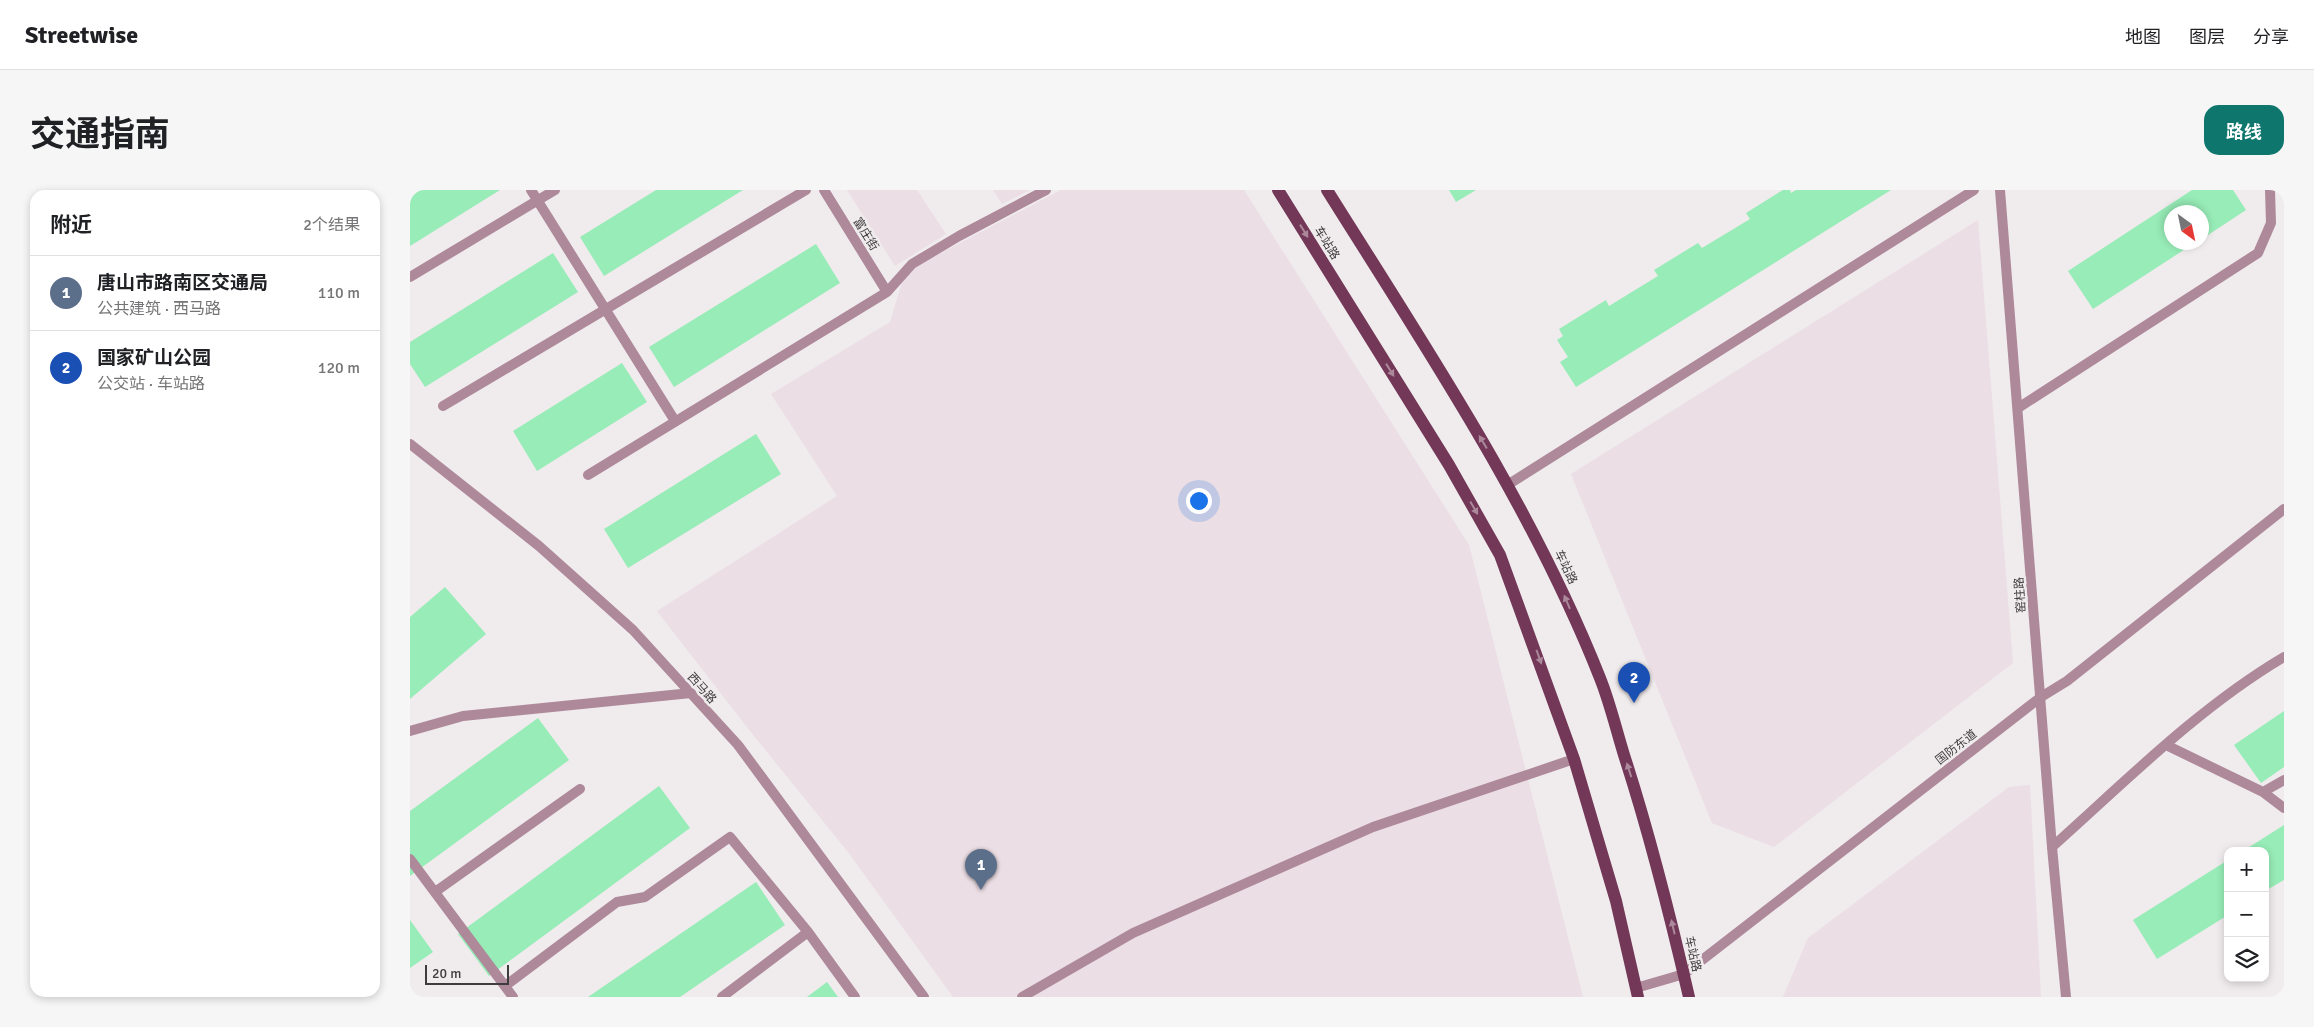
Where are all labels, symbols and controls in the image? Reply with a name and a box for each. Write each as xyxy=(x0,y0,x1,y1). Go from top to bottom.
text: Streetwise xyxy=(25,20,138,50)
text: 地图 xyxy=(2125,26,2161,48)
text: 图层 xyxy=(2189,26,2225,48)
text: 分享 xyxy=(2253,26,2289,48)
button: 路线 xyxy=(2204,105,2284,155)
text: 交通指南 xyxy=(30,113,170,156)
north arrow xyxy=(2164,205,2209,250)
text: 附近 xyxy=(50,212,92,238)
text: 2个结果 xyxy=(303,215,360,235)
street label: 富庄街 xyxy=(850,215,881,254)
street label: 车站路 xyxy=(1311,224,1342,263)
one-way arrow xyxy=(1299,225,1309,238)
text: 唐山市路南区交通局 xyxy=(97,271,268,295)
text: 1 xyxy=(62,283,70,303)
text: 110 m xyxy=(318,283,360,303)
text: 公共建筑 · 西马路 xyxy=(97,299,221,319)
text: 国家矿山公园 xyxy=(97,346,211,370)
text: 2 xyxy=(62,358,70,378)
text: 120 m xyxy=(318,358,360,378)
one-way arrow xyxy=(1385,363,1394,376)
text: 公交站 · 车站路 xyxy=(97,374,205,394)
one-way arrow xyxy=(1479,436,1488,449)
your location xyxy=(1186,488,1212,514)
one-way arrow xyxy=(1469,502,1478,515)
street label: 车站路 xyxy=(1551,548,1580,587)
street label: 窑柱路 xyxy=(2012,576,2029,613)
one-way arrow xyxy=(1563,594,1571,609)
one-way arrow xyxy=(1535,650,1543,665)
pin: 2 xyxy=(1618,662,1650,703)
street label: 西马路 xyxy=(684,670,719,707)
street label: 国防东道 xyxy=(1933,727,1980,768)
one-way arrow xyxy=(1625,763,1633,778)
map controls xyxy=(2224,847,2269,982)
button: + xyxy=(2224,847,2269,892)
pin: 1 xyxy=(965,849,997,890)
button: − xyxy=(2224,892,2269,937)
one-way arrow xyxy=(1669,919,1677,934)
street label: 车站路 xyxy=(1681,935,1704,973)
button: layers xyxy=(2224,937,2269,982)
scale bar xyxy=(425,962,509,985)
text: 20 m xyxy=(432,965,461,982)

